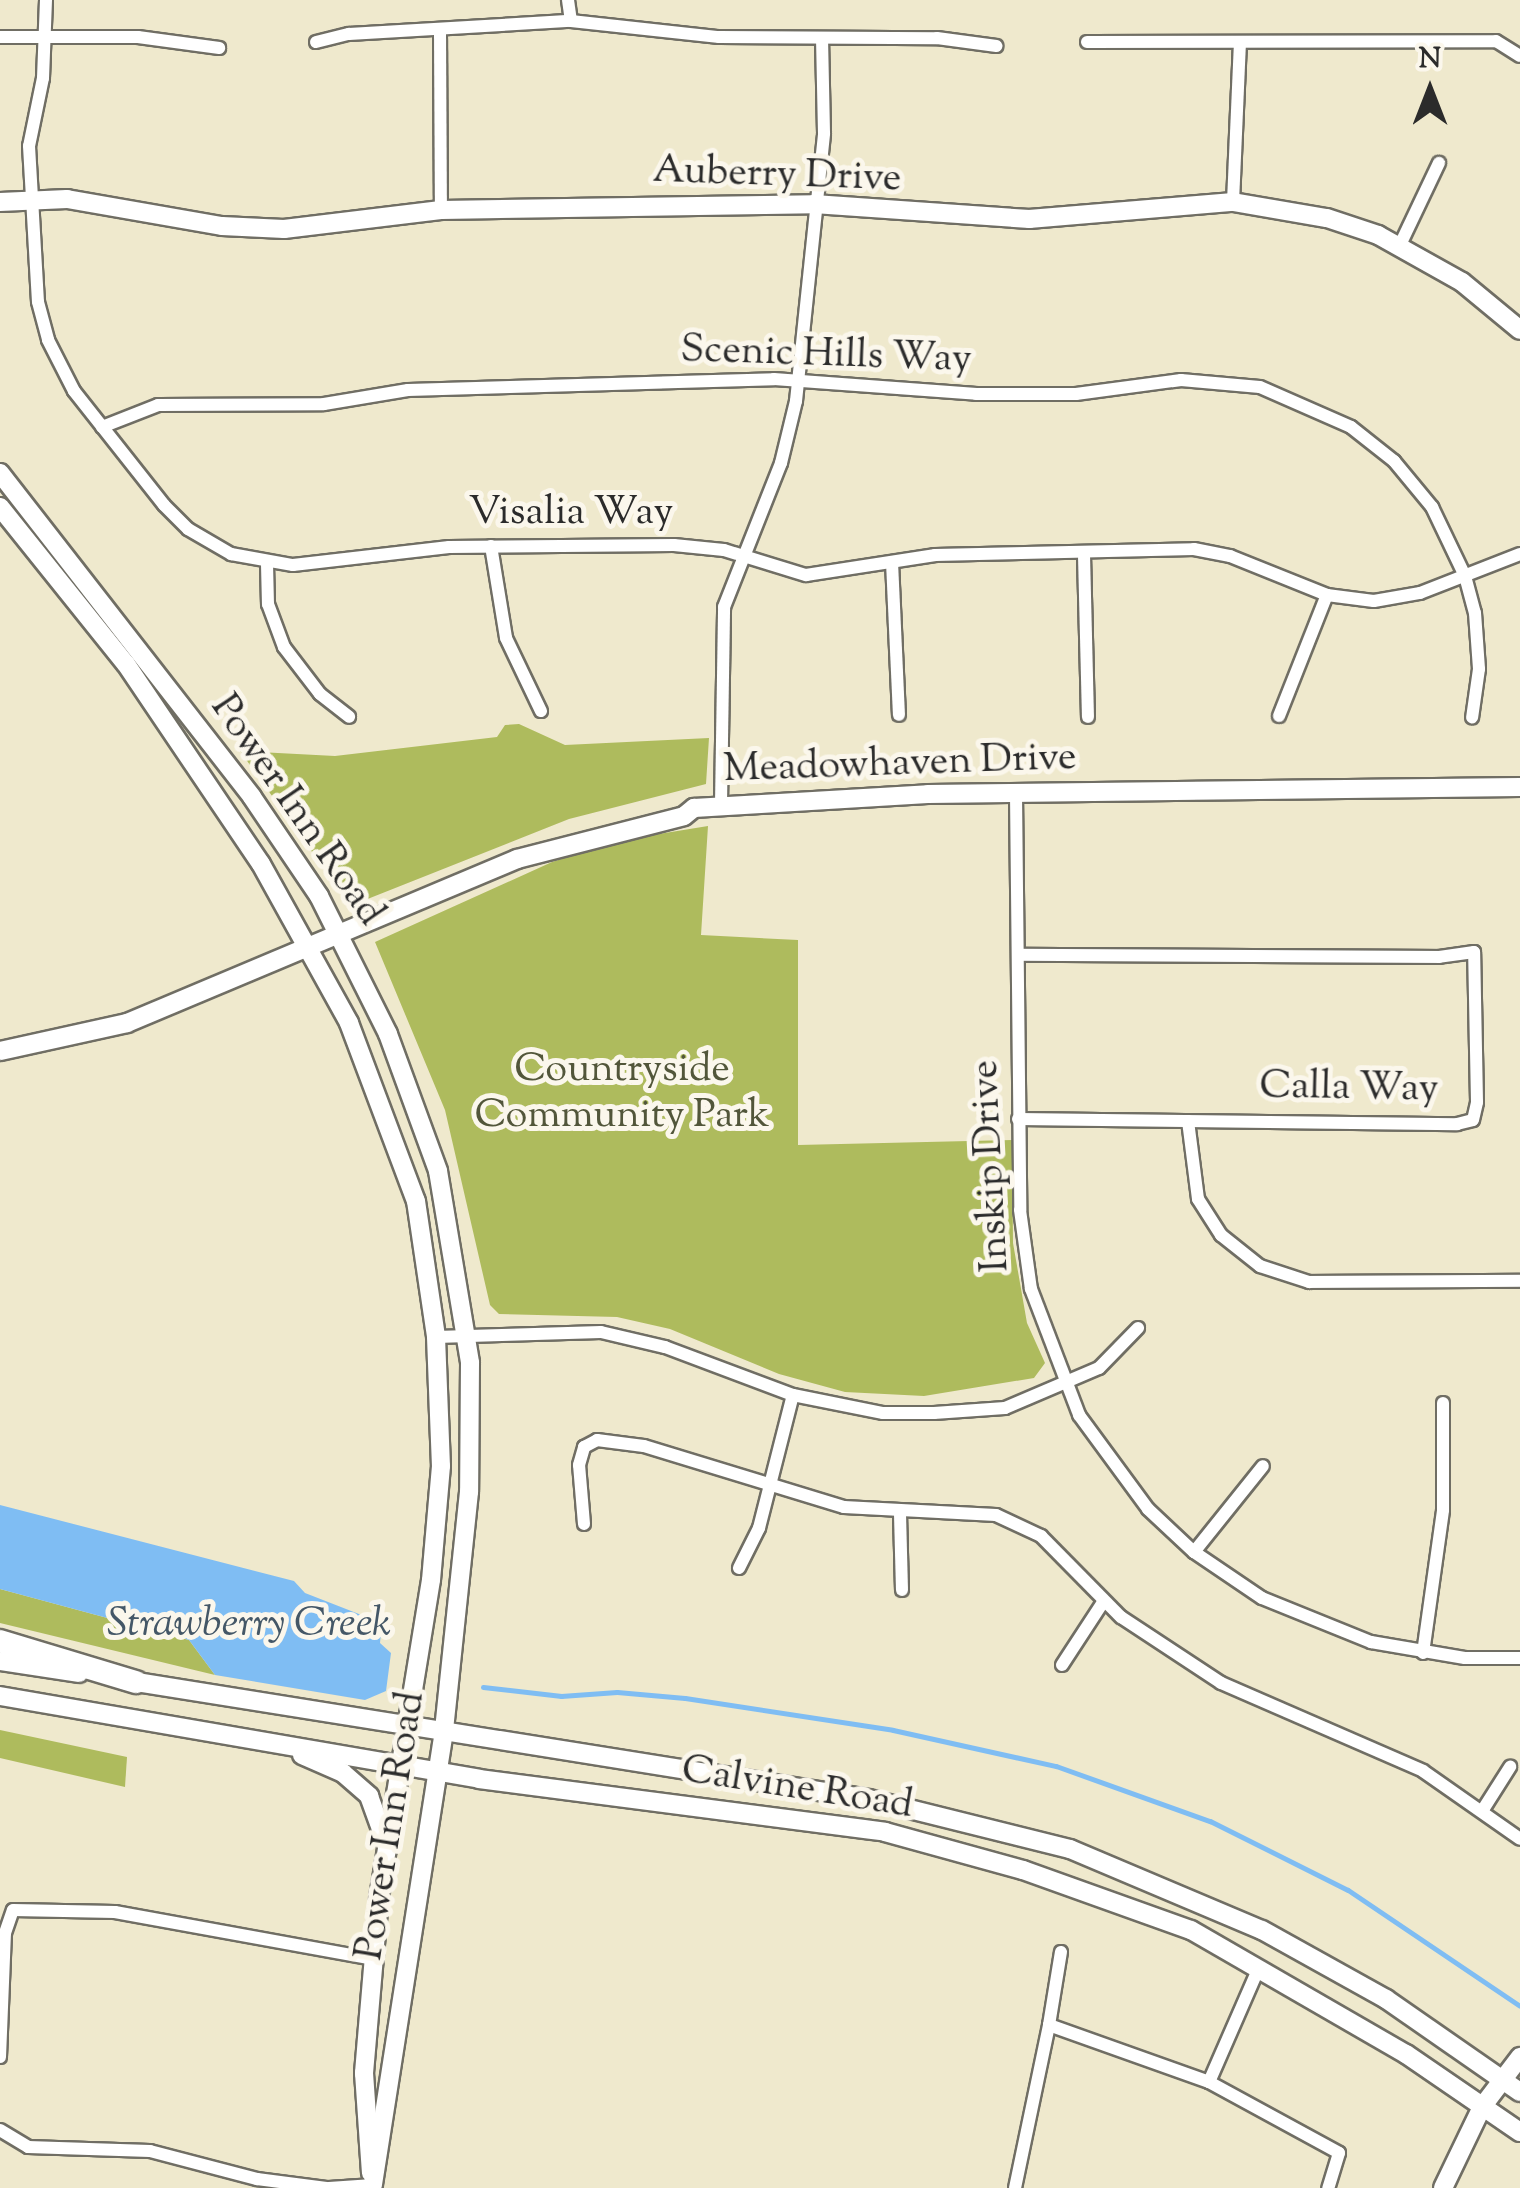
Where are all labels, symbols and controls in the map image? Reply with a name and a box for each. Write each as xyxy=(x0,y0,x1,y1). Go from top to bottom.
north arrow xyxy=(1380,40,1480,140)
text: N xyxy=(1419,40,1441,80)
street label: Auberry Drive xyxy=(652,148,902,204)
street label: Scenic Hills Way xyxy=(680,327,972,385)
street label: Visalia Way xyxy=(469,490,673,538)
street label: Power Inn Road xyxy=(199,686,393,936)
street label: Meadowhaven Drive xyxy=(723,735,1077,795)
park label: Countryside Community Park xyxy=(474,1047,770,1141)
street label: Inskip Drive xyxy=(962,1059,1022,1273)
street label: Calla Way xyxy=(1259,1063,1439,1115)
water label: Strawberry Creek xyxy=(107,1600,391,1650)
street label: Power Inn Road xyxy=(347,1688,437,1964)
street label: Calvine Road xyxy=(678,1747,916,1831)

